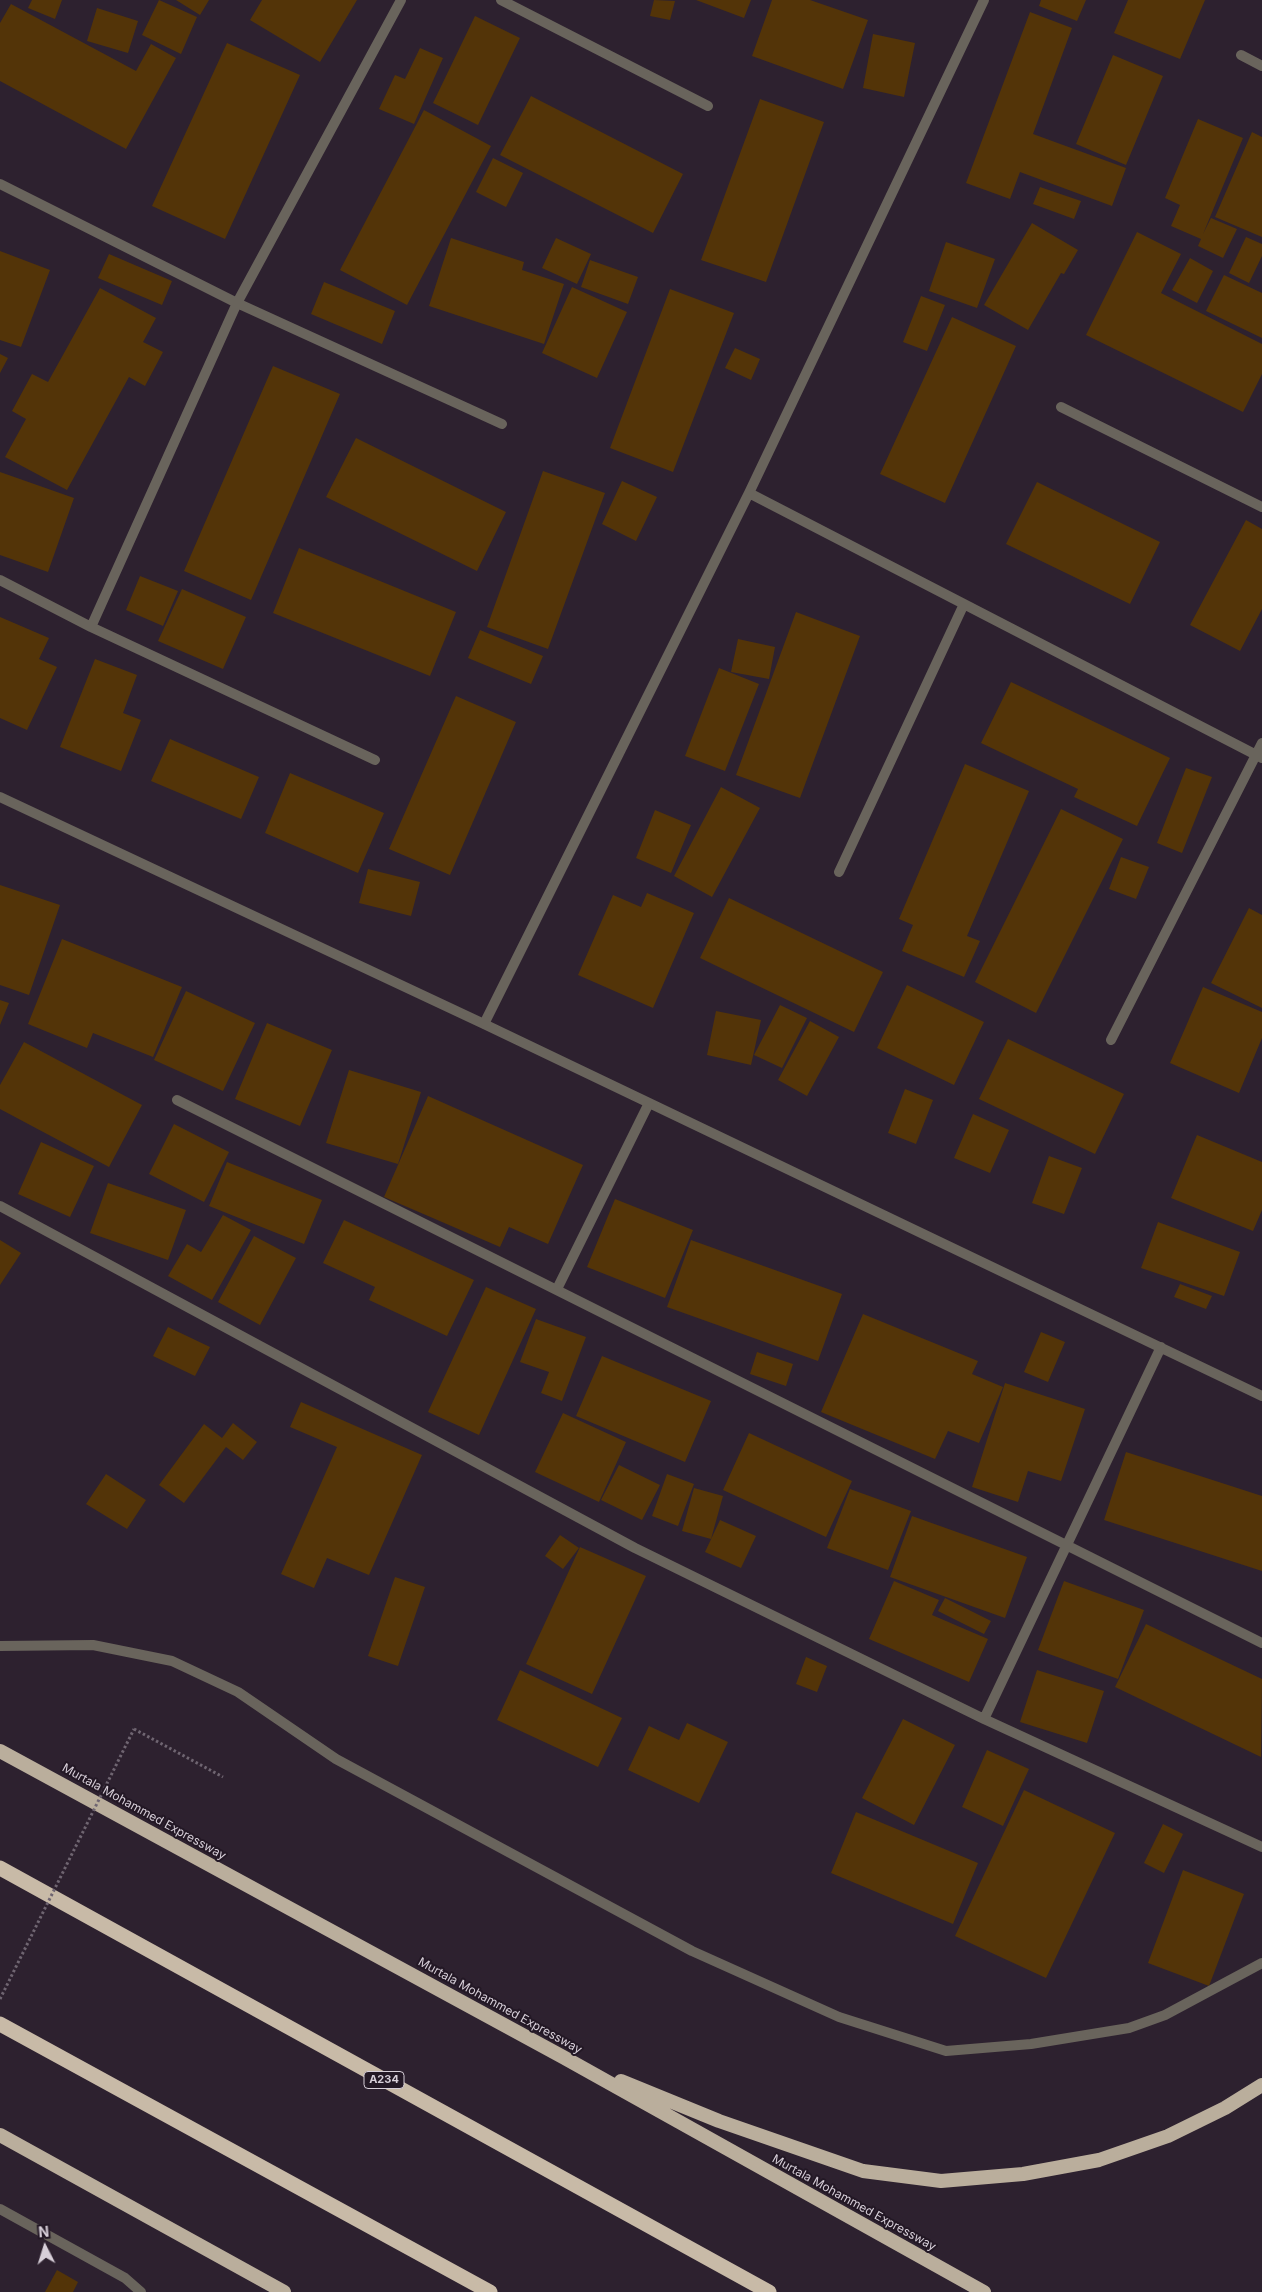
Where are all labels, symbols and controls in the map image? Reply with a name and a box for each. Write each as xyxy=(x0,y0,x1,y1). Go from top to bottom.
street label: Murtala Mohammed Expressway xyxy=(60,1761,228,1863)
street label: Murtala Mohammed Expressway xyxy=(416,1955,584,2057)
road number: A234 xyxy=(364,2072,404,2088)
street label: Murtala Mohammed Expressway xyxy=(770,2152,938,2254)
north arrow xyxy=(20,2222,70,2272)
text: N xyxy=(38,2223,50,2240)

